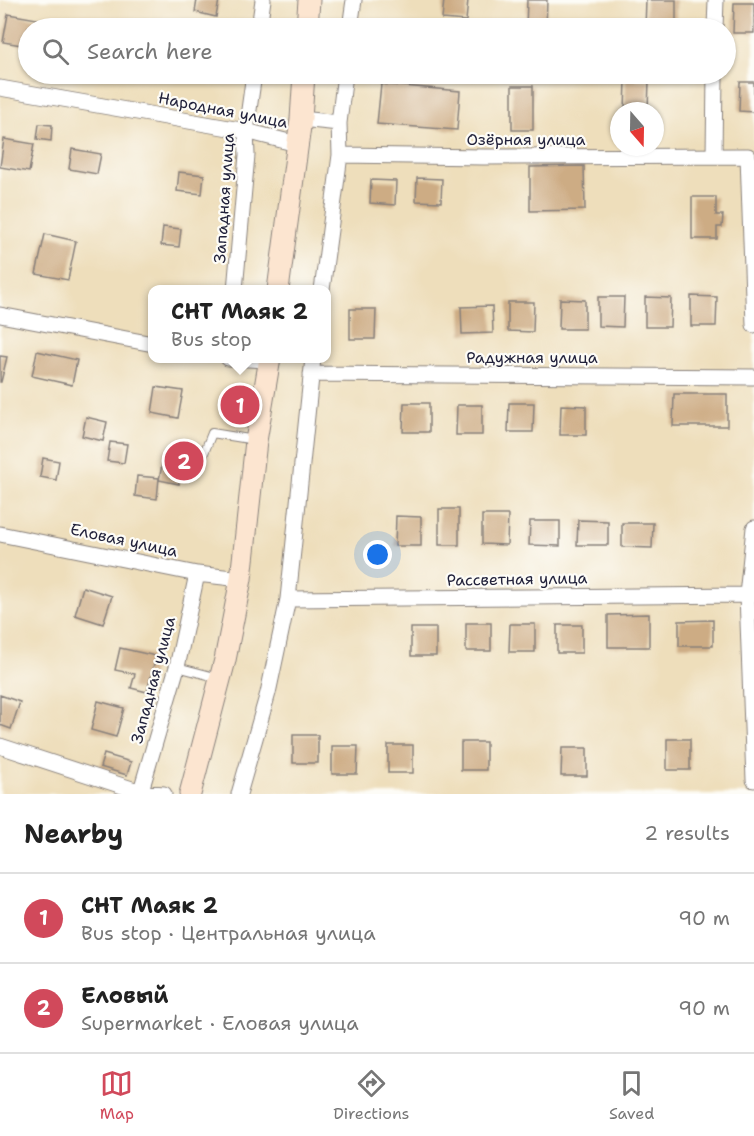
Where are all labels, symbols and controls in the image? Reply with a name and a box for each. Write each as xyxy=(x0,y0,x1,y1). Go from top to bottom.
search box xyxy=(18,18,736,84)
icon: search xyxy=(39,35,72,68)
text: Search here xyxy=(87,37,213,66)
street label: Народная улица xyxy=(157,87,290,133)
north arrow xyxy=(610,102,664,156)
street label: Озёрная улица xyxy=(466,129,586,150)
street label: Западная улица xyxy=(209,132,239,264)
popup xyxy=(148,285,331,363)
text: СНТ Маяк 2 xyxy=(171,297,308,326)
text: Bus stop xyxy=(171,326,252,352)
street label: Радужная улица xyxy=(466,347,598,368)
pin: 1 xyxy=(220,382,260,428)
pin: 2 xyxy=(164,438,204,484)
street label: Еловая улица xyxy=(68,518,180,562)
your location xyxy=(363,540,392,569)
street label: Рассветная улица xyxy=(446,567,588,591)
street label: Западная улица xyxy=(126,614,180,746)
text: Nearby xyxy=(24,816,123,851)
text: 2 results xyxy=(644,820,730,846)
text: СНТ Маяк 2 xyxy=(81,891,218,920)
text: 1 xyxy=(39,905,48,931)
text: 90 m xyxy=(678,905,730,931)
text: Bus stop · Центральная улица xyxy=(81,920,376,946)
text: Еловый xyxy=(81,981,169,1010)
text: 2 xyxy=(37,995,51,1021)
text: 90 m xyxy=(678,995,730,1021)
text: Supermarket · Еловая улица xyxy=(81,1010,359,1036)
tab: Map xyxy=(100,1067,134,1124)
tab: Directions xyxy=(333,1067,410,1124)
tab: Saved xyxy=(609,1067,654,1124)

